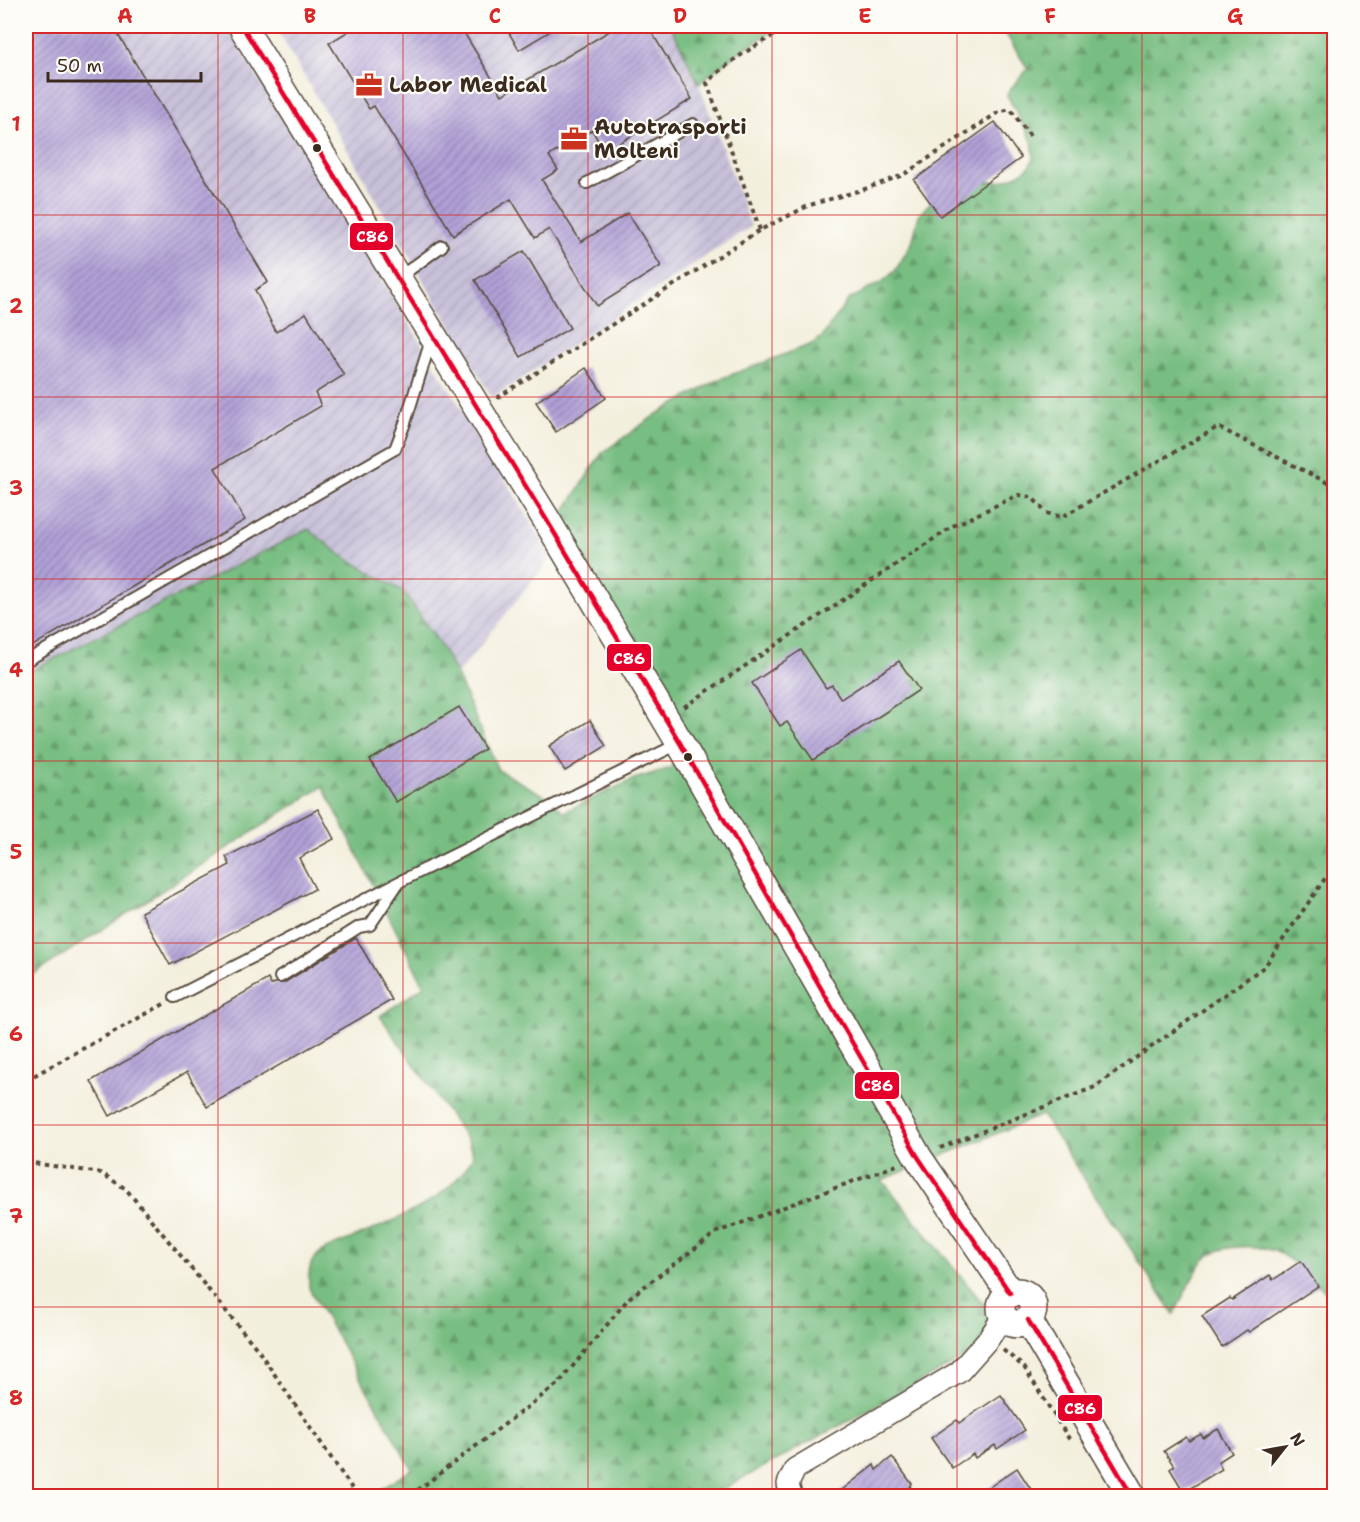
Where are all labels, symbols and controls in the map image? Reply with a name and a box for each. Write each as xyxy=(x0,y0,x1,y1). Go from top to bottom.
text: A xyxy=(117,3,133,29)
text: B xyxy=(304,3,316,29)
text: C xyxy=(489,3,501,29)
text: D xyxy=(673,3,687,29)
text: E xyxy=(858,3,872,29)
text: F xyxy=(1044,3,1056,29)
text: G xyxy=(1227,3,1243,29)
scale bar xyxy=(48,45,201,83)
text: 50 m xyxy=(57,54,102,78)
office icon: Labor Medical xyxy=(354,70,384,100)
place label: Labor Medical xyxy=(389,71,547,99)
text: 1 xyxy=(11,111,21,137)
place label: Autotrasporti Molteni xyxy=(594,113,747,165)
office icon: Autotrasporti Molteni xyxy=(559,124,589,154)
unlabelled marker xyxy=(311,142,323,154)
line badge: C86 xyxy=(349,222,394,251)
text: C86 xyxy=(356,226,388,247)
text: 2 xyxy=(9,293,23,319)
text: 3 xyxy=(9,475,23,501)
line badge: C86 xyxy=(606,643,652,672)
text: C86 xyxy=(613,648,645,669)
text: 4 xyxy=(9,657,23,683)
unlabelled marker xyxy=(682,751,694,763)
text: 5 xyxy=(10,839,22,865)
text: 6 xyxy=(9,1021,23,1047)
line badge: C86 xyxy=(854,1071,900,1100)
text: C86 xyxy=(861,1075,893,1096)
text: 7 xyxy=(9,1203,23,1229)
text: 8 xyxy=(9,1385,23,1411)
line badge: C86 xyxy=(1057,1394,1103,1422)
text: C86 xyxy=(1064,1398,1096,1419)
north arrow xyxy=(1255,1417,1315,1477)
text: N xyxy=(1285,1429,1310,1450)

